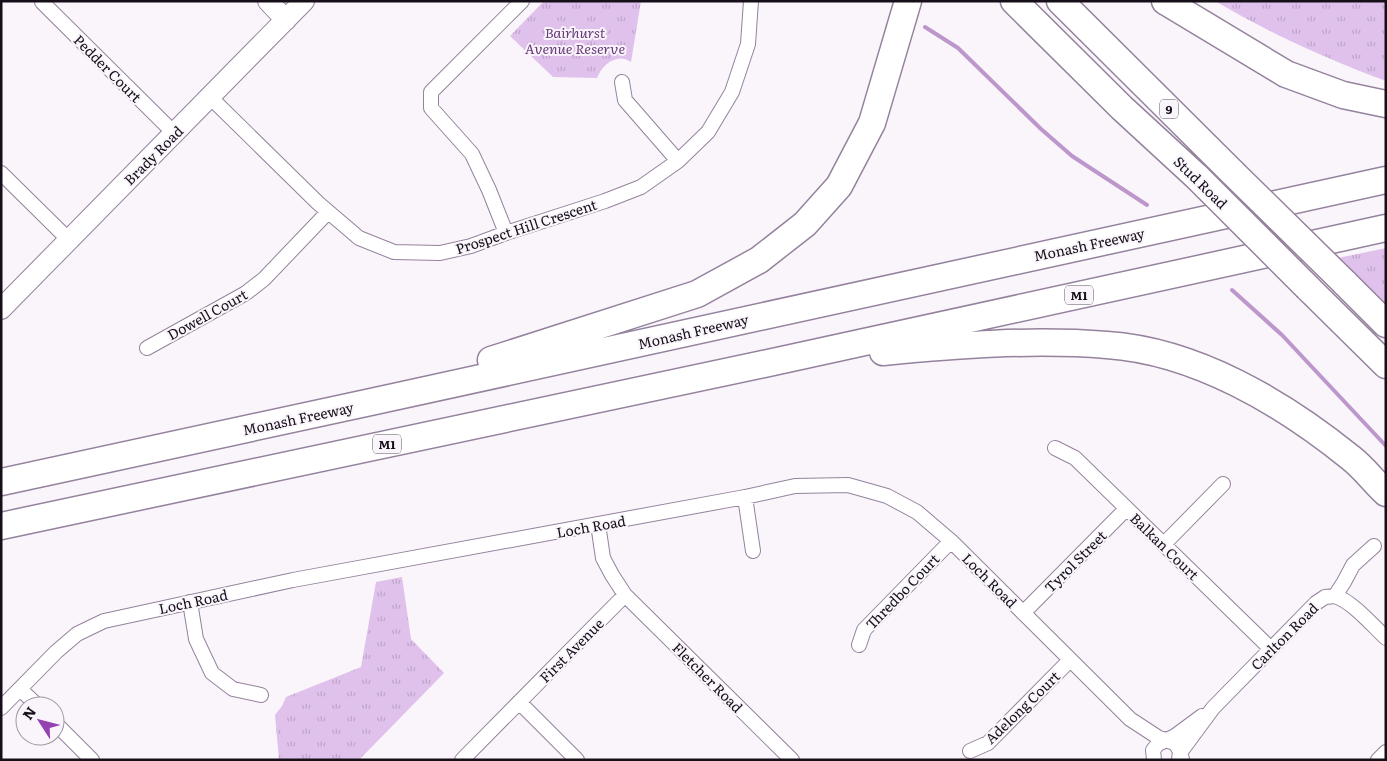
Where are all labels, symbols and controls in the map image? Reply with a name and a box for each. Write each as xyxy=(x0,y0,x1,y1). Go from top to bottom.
park label: Bairhurst Avenue Reserve xyxy=(525,22,626,58)
street label: Pedder Court xyxy=(70,30,146,106)
road number: 9 xyxy=(1160,100,1178,118)
street label: Brady Road xyxy=(119,121,187,189)
street label: Stud Road xyxy=(1170,151,1233,213)
street label: Prospect Hill Crescent xyxy=(453,194,599,258)
street label: Monash Freeway xyxy=(1032,222,1147,266)
street label: Dowell Court xyxy=(163,284,251,344)
road number: M1 xyxy=(1065,286,1093,304)
street label: Monash Freeway xyxy=(636,308,751,353)
street label: Monash Freeway xyxy=(241,396,356,440)
road number: M1 xyxy=(373,434,401,454)
street label: Balkan Court xyxy=(1126,508,1204,584)
street label: Loch Road xyxy=(555,510,628,542)
street label: Tyrol Street xyxy=(1040,525,1111,596)
street label: Loch Road xyxy=(958,548,1022,612)
street label: Thredbo Court xyxy=(861,549,943,633)
street label: Loch Road xyxy=(157,584,230,618)
street label: Carlton Road xyxy=(1246,598,1322,674)
street label: First Avenue xyxy=(534,613,608,687)
street label: Fletcher Road xyxy=(668,637,748,717)
street label: Adelong Court xyxy=(980,666,1064,748)
north arrow xyxy=(15,696,65,746)
text: N xyxy=(17,702,40,723)

